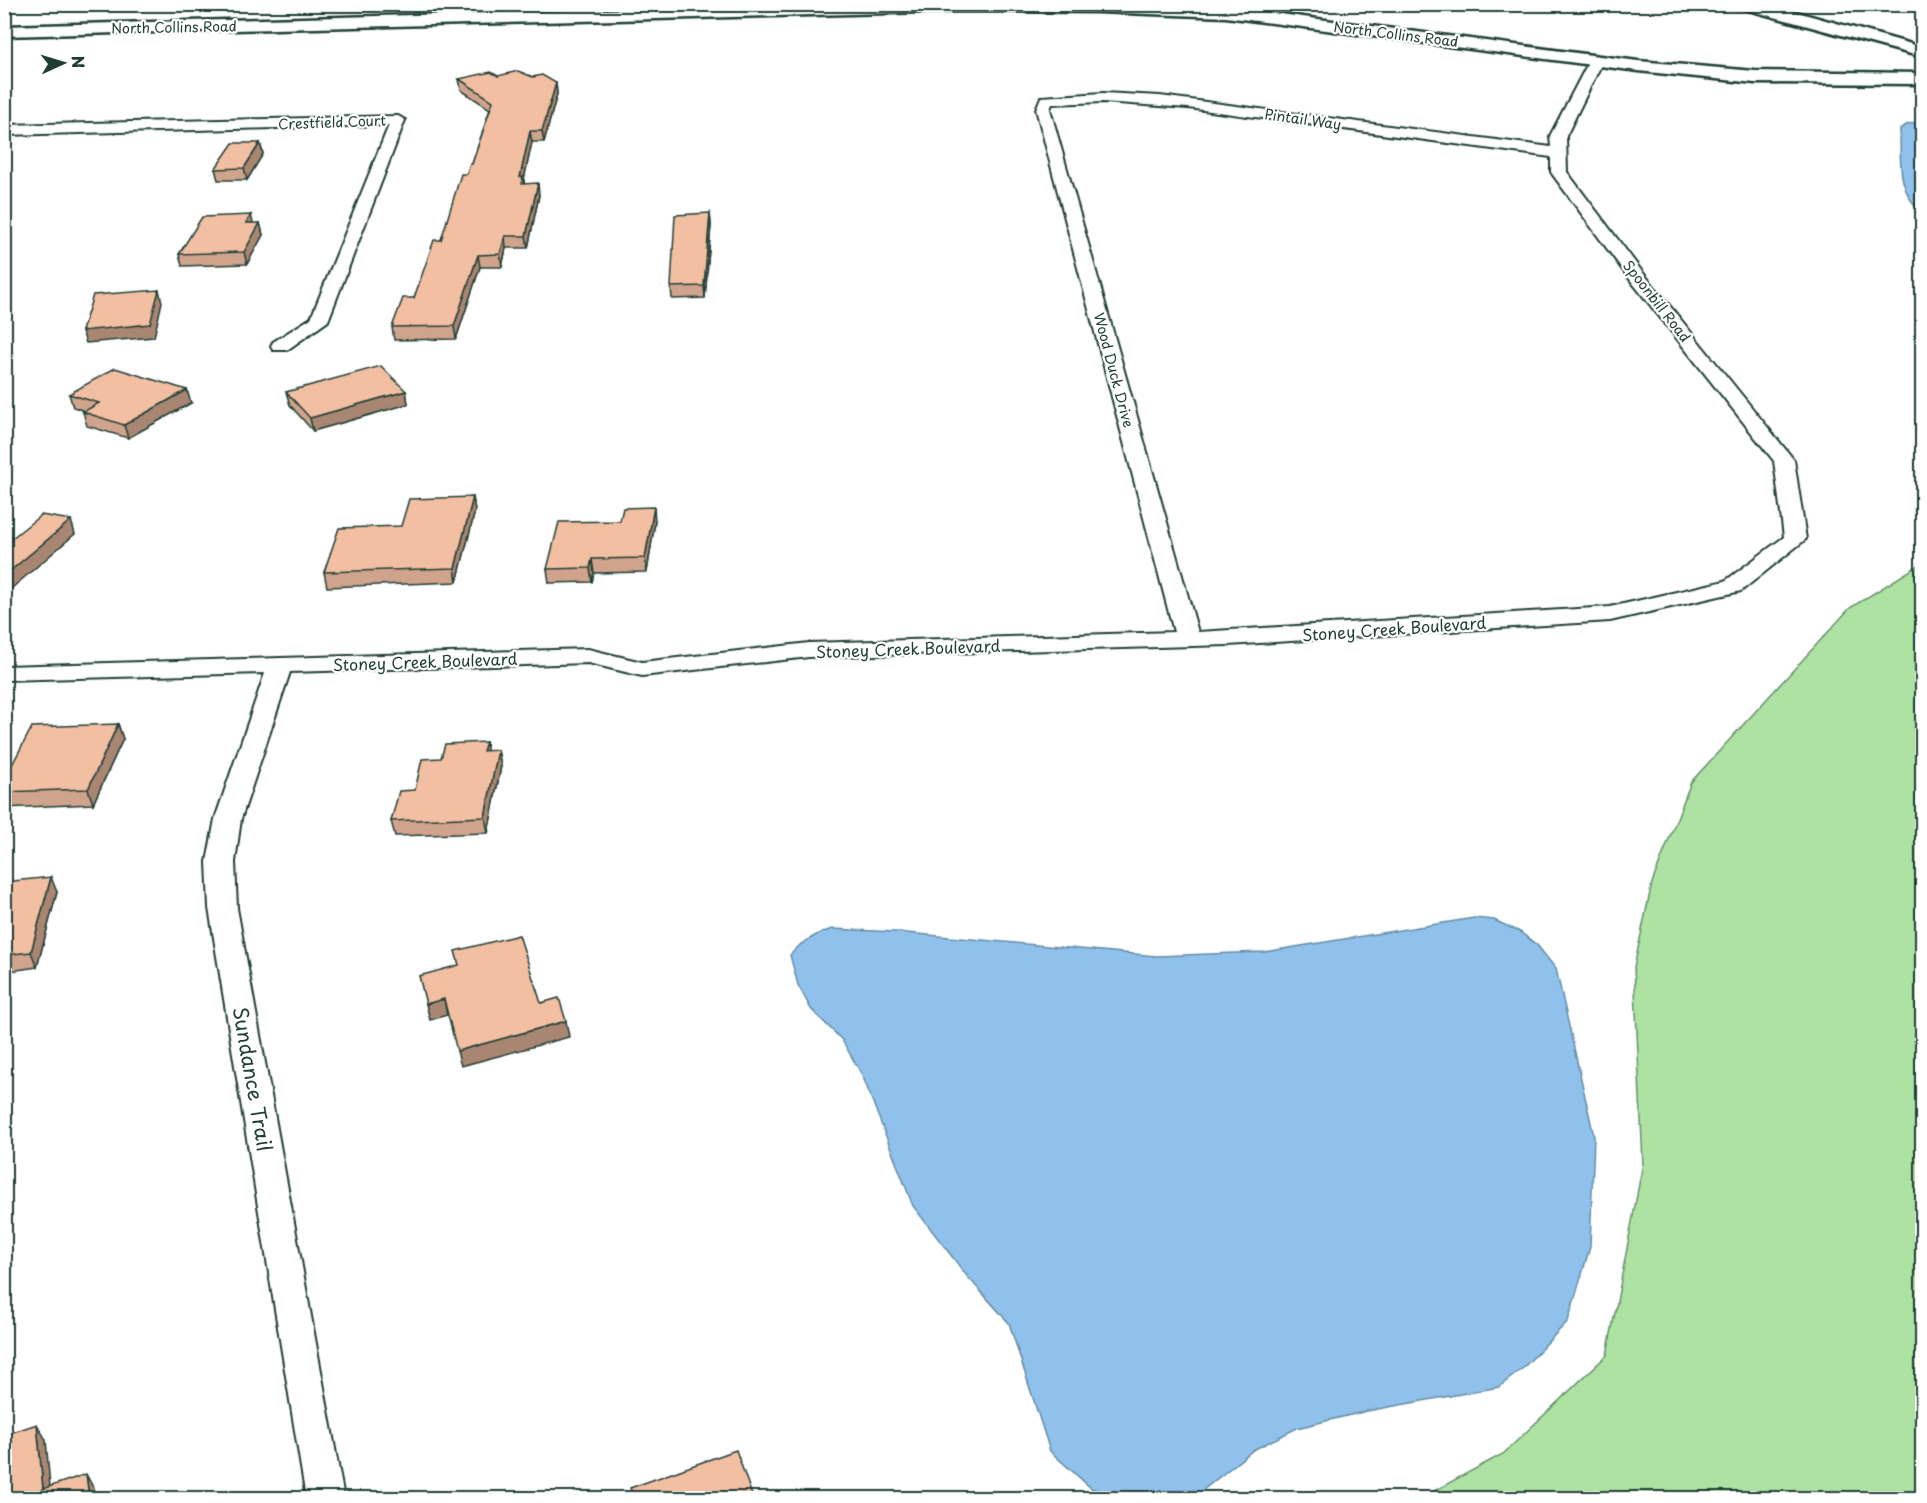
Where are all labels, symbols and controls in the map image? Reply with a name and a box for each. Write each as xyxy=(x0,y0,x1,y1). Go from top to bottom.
street label: North Collins Road xyxy=(111,15,237,39)
street label: North Collins Road xyxy=(1332,16,1460,52)
north arrow xyxy=(33,33,93,93)
text: N xyxy=(67,55,91,69)
street label: Pintail Way xyxy=(1263,103,1343,135)
street label: Crestfield Court xyxy=(278,110,387,134)
street label: Spoonbill Road xyxy=(1618,256,1696,346)
street label: Wood Duck Drive xyxy=(1089,310,1139,430)
street label: Stoney Creek Boulevard xyxy=(1301,610,1487,646)
street label: Stoney Creek Boulevard xyxy=(815,633,1001,663)
street label: Stoney Creek Boulevard xyxy=(332,646,518,676)
street label: Sundance Trail xyxy=(225,1004,281,1154)

